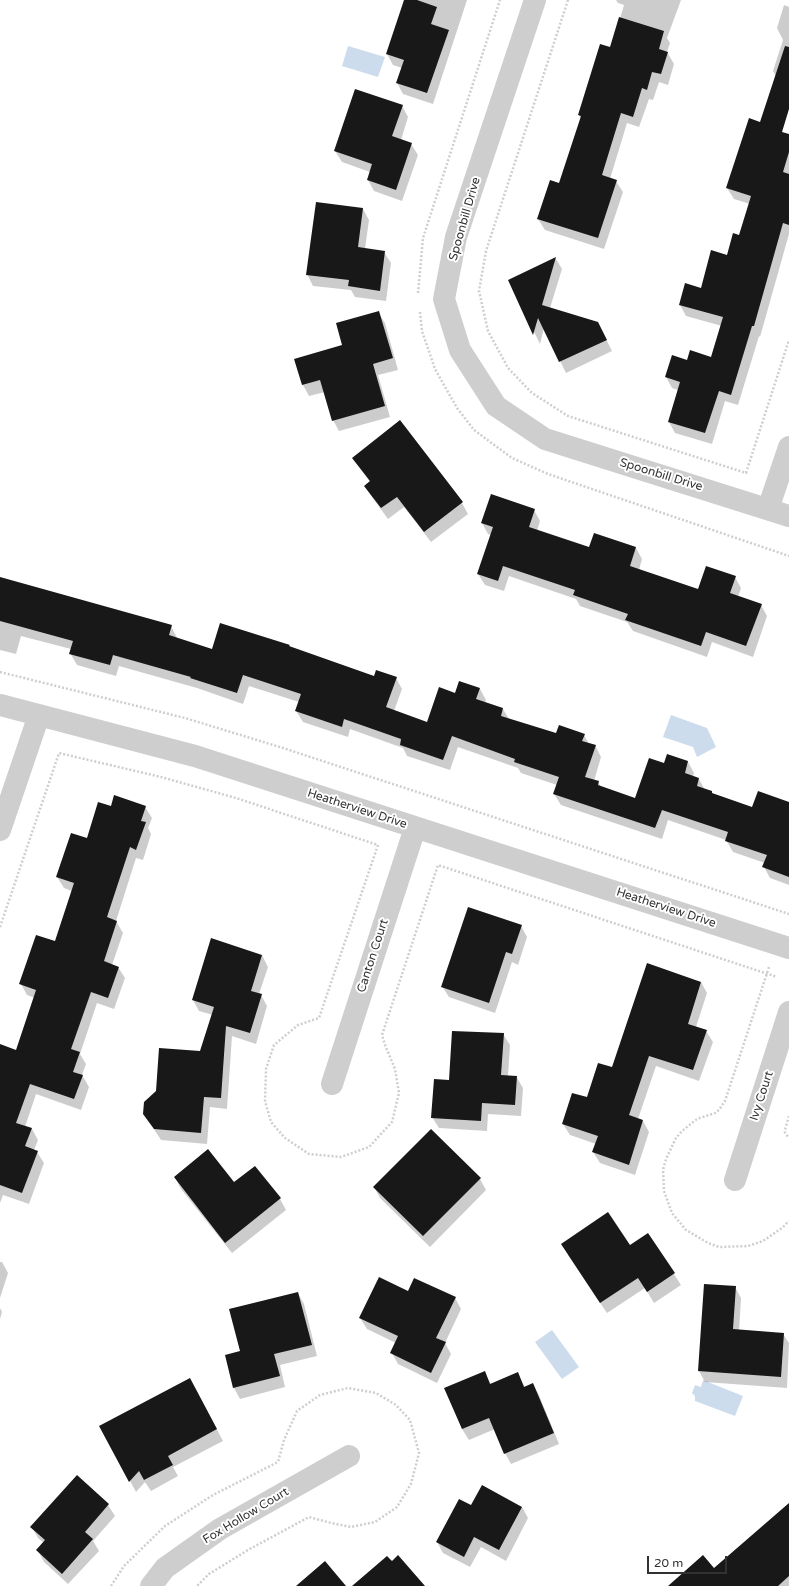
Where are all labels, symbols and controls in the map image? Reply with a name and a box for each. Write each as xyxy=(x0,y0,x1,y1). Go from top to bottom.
street label: Spoonbill Drive xyxy=(446,176,484,262)
street label: Spoonbill Drive xyxy=(618,456,704,494)
street label: Heatherview Drive xyxy=(305,786,409,832)
street label: Heatherview Drive xyxy=(614,885,718,931)
street label: Canton Court xyxy=(354,917,392,995)
street label: Ivy Court xyxy=(747,1069,777,1123)
street label: Fox Hollow Court xyxy=(201,1485,291,1547)
scale bar xyxy=(649,1548,729,1574)
text: 20 m xyxy=(654,1556,683,1570)

